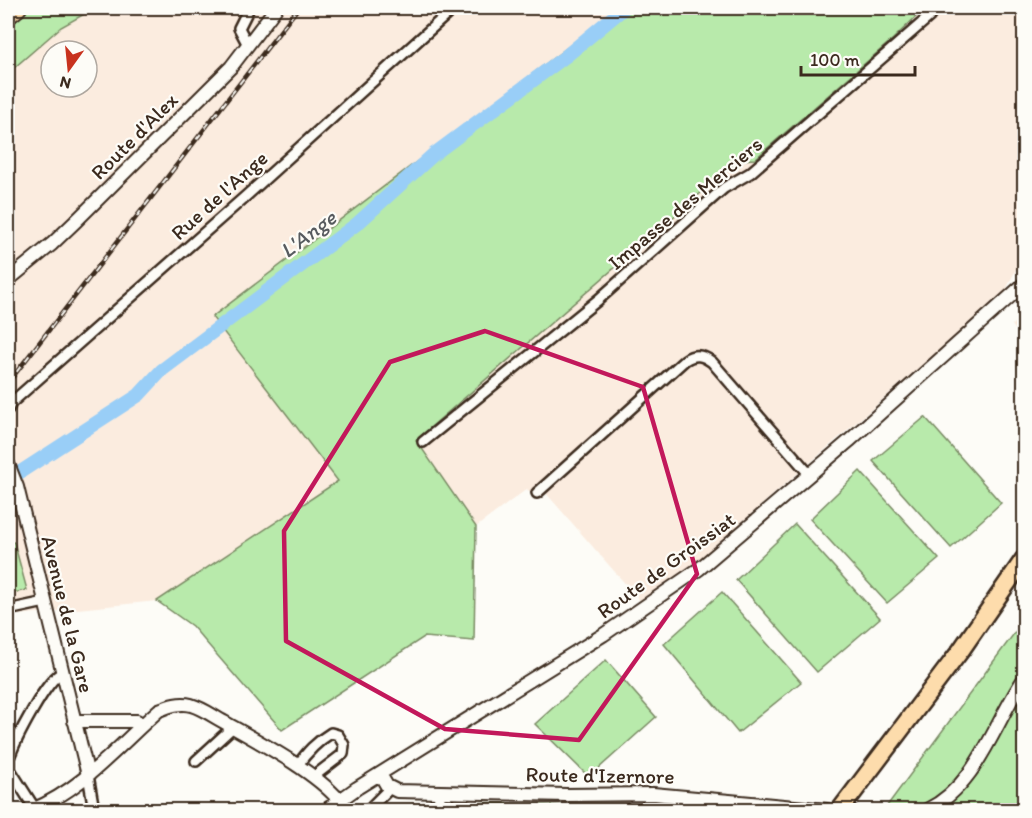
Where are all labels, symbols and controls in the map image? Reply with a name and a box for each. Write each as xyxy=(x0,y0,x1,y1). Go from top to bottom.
north arrow xyxy=(39,39,99,99)
scale bar xyxy=(801,39,915,77)
text: 100 m xyxy=(810,49,860,71)
text: N xyxy=(58,72,73,94)
street label: Route d'Alex xyxy=(85,87,183,185)
street label: Impasse des Merciers xyxy=(603,131,767,275)
street label: Rue de l'Ange xyxy=(166,145,272,245)
water label: L'Ange xyxy=(275,203,343,264)
street label: Route de Groissiat xyxy=(592,506,740,623)
street label: Avenue de la Gare xyxy=(36,533,100,695)
street label: Route d'Izernore xyxy=(525,761,675,789)

